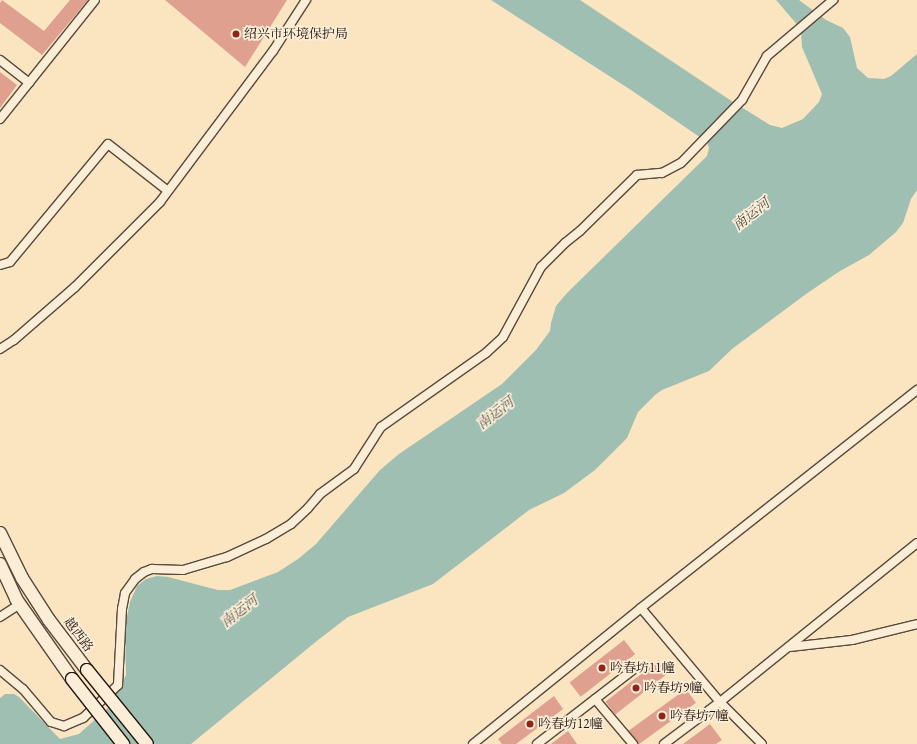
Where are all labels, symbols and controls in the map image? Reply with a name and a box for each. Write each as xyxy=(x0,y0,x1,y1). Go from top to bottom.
place label: 绍兴市环境保护局 xyxy=(244,26,348,42)
marker: 绍兴市环境保护局 xyxy=(231,29,241,39)
water label: 南运河 xyxy=(729,194,773,234)
water label: 南运河 xyxy=(473,393,517,433)
water label: 南运河 xyxy=(217,591,261,631)
street label: 越西路 xyxy=(60,615,96,655)
place label: 吟春坊11幢 xyxy=(610,660,674,676)
marker: 吟春坊11幢 xyxy=(597,663,607,673)
place label: 吟春坊9幢 xyxy=(644,680,702,696)
marker: 吟春坊9幢 xyxy=(631,683,641,693)
place label: 吟春坊7幢 xyxy=(670,708,728,724)
marker: 吟春坊7幢 xyxy=(657,711,667,721)
place label: 吟春坊12幢 xyxy=(538,716,602,732)
marker: 吟春坊12幢 xyxy=(525,719,535,729)

